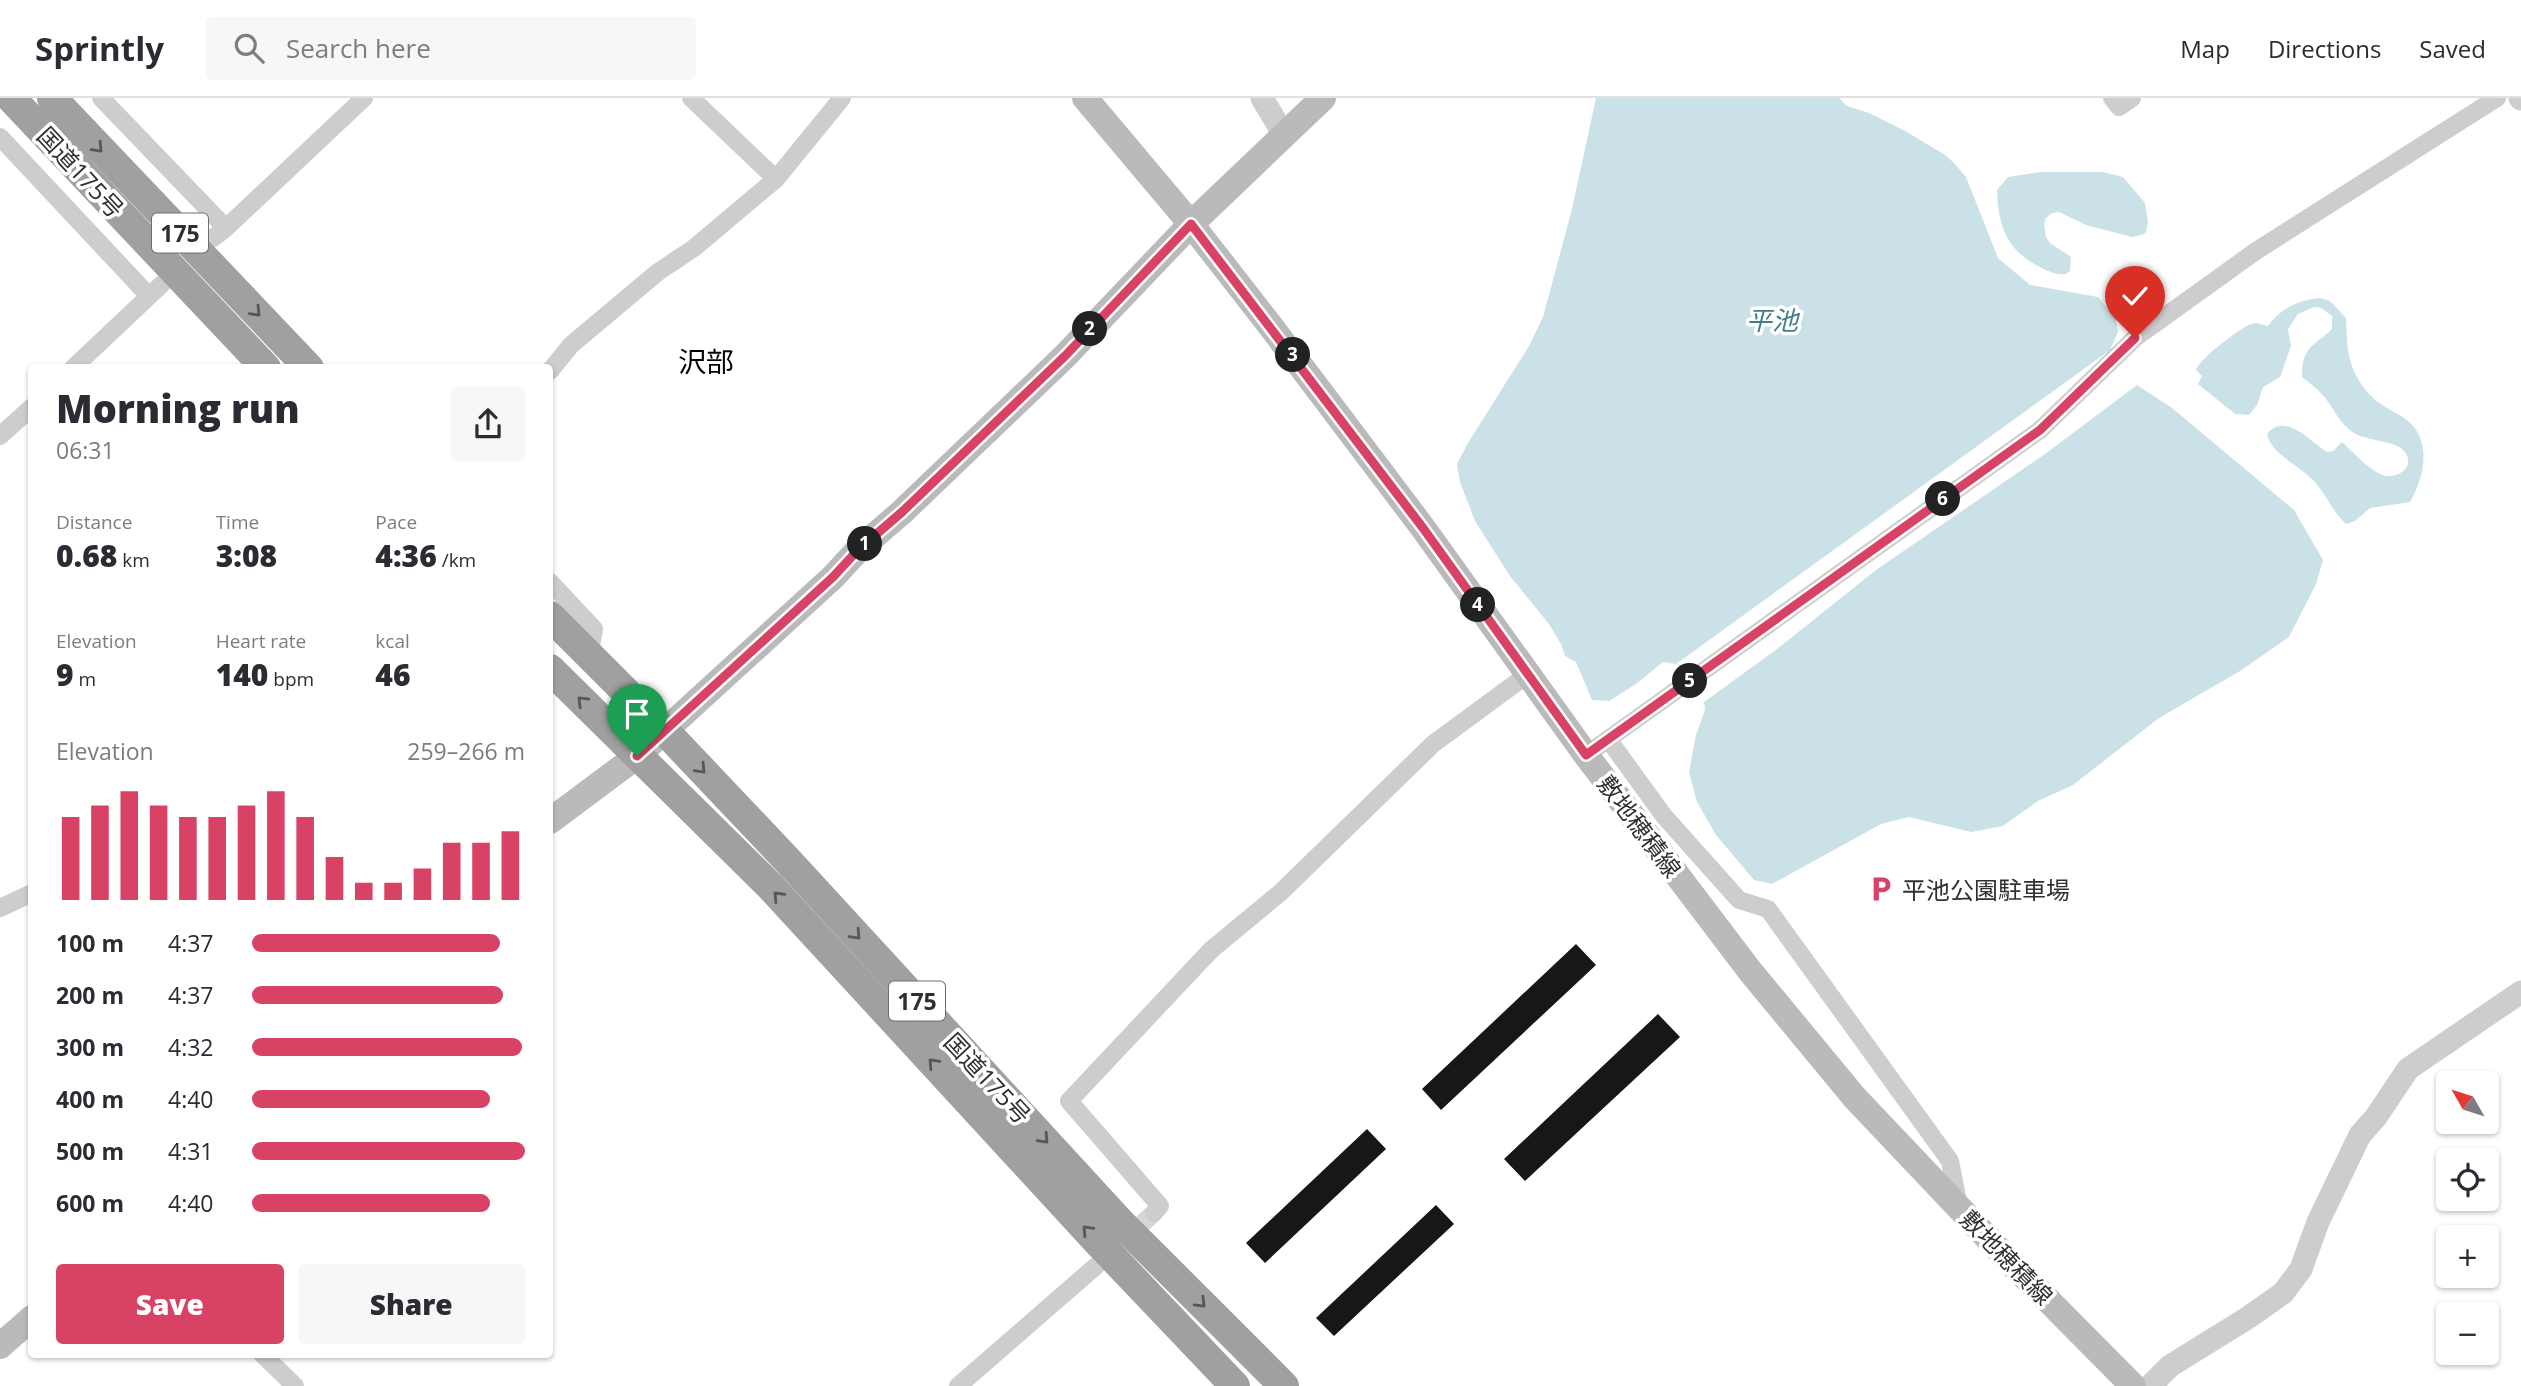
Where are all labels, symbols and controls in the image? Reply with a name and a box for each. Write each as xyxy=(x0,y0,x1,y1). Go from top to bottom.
search box xyxy=(206,17,696,80)
text: Sprintly xyxy=(35,26,164,71)
icon: search xyxy=(230,29,268,67)
text: Search here xyxy=(286,30,431,66)
text: Map xyxy=(2180,32,2230,65)
text: Directions xyxy=(2268,32,2381,65)
text: Saved xyxy=(2419,32,2486,65)
street label: 国道175号 xyxy=(30,119,132,225)
one-way arrow xyxy=(90,140,103,153)
road number: 175 xyxy=(152,214,208,252)
pin xyxy=(2105,266,2165,338)
icon: check xyxy=(2116,277,2154,315)
water label: 平池 xyxy=(1746,302,1801,338)
one-way arrow xyxy=(247,304,260,317)
pin: 2 xyxy=(1072,312,1108,346)
text: 2 xyxy=(1084,315,1095,341)
pin: 3 xyxy=(1276,338,1310,372)
text: 3 xyxy=(1287,341,1298,367)
district label: 沢部 xyxy=(678,342,734,380)
text: Morning run xyxy=(56,382,300,434)
button: share xyxy=(451,387,525,461)
text: 06:31 xyxy=(56,434,115,466)
pin: 6 xyxy=(1926,482,1960,516)
text: 6 xyxy=(1937,485,1948,511)
text: Distance xyxy=(56,509,132,535)
text: Time xyxy=(216,509,259,535)
text: Pace xyxy=(375,509,417,535)
pin: 1 xyxy=(848,526,882,562)
text: 1 xyxy=(859,530,870,556)
text: 0.68 xyxy=(56,535,117,576)
text: 3:08 xyxy=(216,535,277,576)
text: 4:36 xyxy=(375,535,437,576)
text: km xyxy=(117,547,150,573)
text: /km xyxy=(437,547,476,573)
pin: 4 xyxy=(1460,588,1496,622)
text: 4 xyxy=(1472,591,1483,617)
text: Elevation xyxy=(56,628,137,654)
text: Heart rate xyxy=(216,628,306,654)
text: kcal xyxy=(375,628,410,654)
text: 9 xyxy=(56,654,74,695)
text: 140 xyxy=(216,654,268,695)
text: 46 xyxy=(375,654,410,695)
pin: 5 xyxy=(1672,664,1708,698)
text: m xyxy=(74,666,96,692)
text: bpm xyxy=(268,666,314,692)
text: 5 xyxy=(1684,667,1695,693)
pin xyxy=(607,684,667,756)
icon: arrive xyxy=(618,695,656,733)
one-way arrow xyxy=(577,697,590,710)
text: Elevation xyxy=(56,735,154,767)
text: 259–266 m xyxy=(407,735,525,767)
one-way arrow xyxy=(692,761,705,774)
street label: 敷地穂積線 xyxy=(1591,768,1689,884)
place label: 平池公園駐車場 xyxy=(1902,873,2070,906)
parking icon: 平池公園駐車場 xyxy=(1866,874,1896,904)
one-way arrow xyxy=(774,891,787,904)
text: 100 m xyxy=(56,927,124,959)
text: 4:37 xyxy=(168,927,214,959)
one-way arrow xyxy=(848,927,861,940)
text: 200 m xyxy=(56,979,124,1011)
text: 4:37 xyxy=(168,979,214,1011)
road number: 175 xyxy=(889,982,945,1020)
street label: 国道175号 xyxy=(937,1025,1039,1131)
text: 300 m xyxy=(56,1031,124,1063)
text: 4:32 xyxy=(168,1031,214,1063)
one-way arrow xyxy=(928,1058,941,1071)
north arrow xyxy=(2436,1071,2499,1134)
map controls xyxy=(2436,1071,2499,1365)
text: 400 m xyxy=(56,1083,124,1115)
text: 4:40 xyxy=(168,1083,214,1115)
one-way arrow xyxy=(1035,1131,1048,1144)
text: 500 m xyxy=(56,1135,124,1167)
text: 4:31 xyxy=(168,1135,214,1167)
button: locate xyxy=(2436,1148,2499,1211)
text: 600 m xyxy=(56,1187,124,1219)
text: 4:40 xyxy=(168,1187,214,1219)
street label: 敷地穂積線 xyxy=(1953,1202,2061,1312)
one-way arrow xyxy=(1083,1225,1095,1238)
button: + xyxy=(2436,1225,2499,1288)
button: Save xyxy=(56,1264,284,1344)
button: Share xyxy=(298,1264,525,1344)
one-way arrow xyxy=(1193,1295,1205,1307)
button: − xyxy=(2436,1302,2499,1365)

